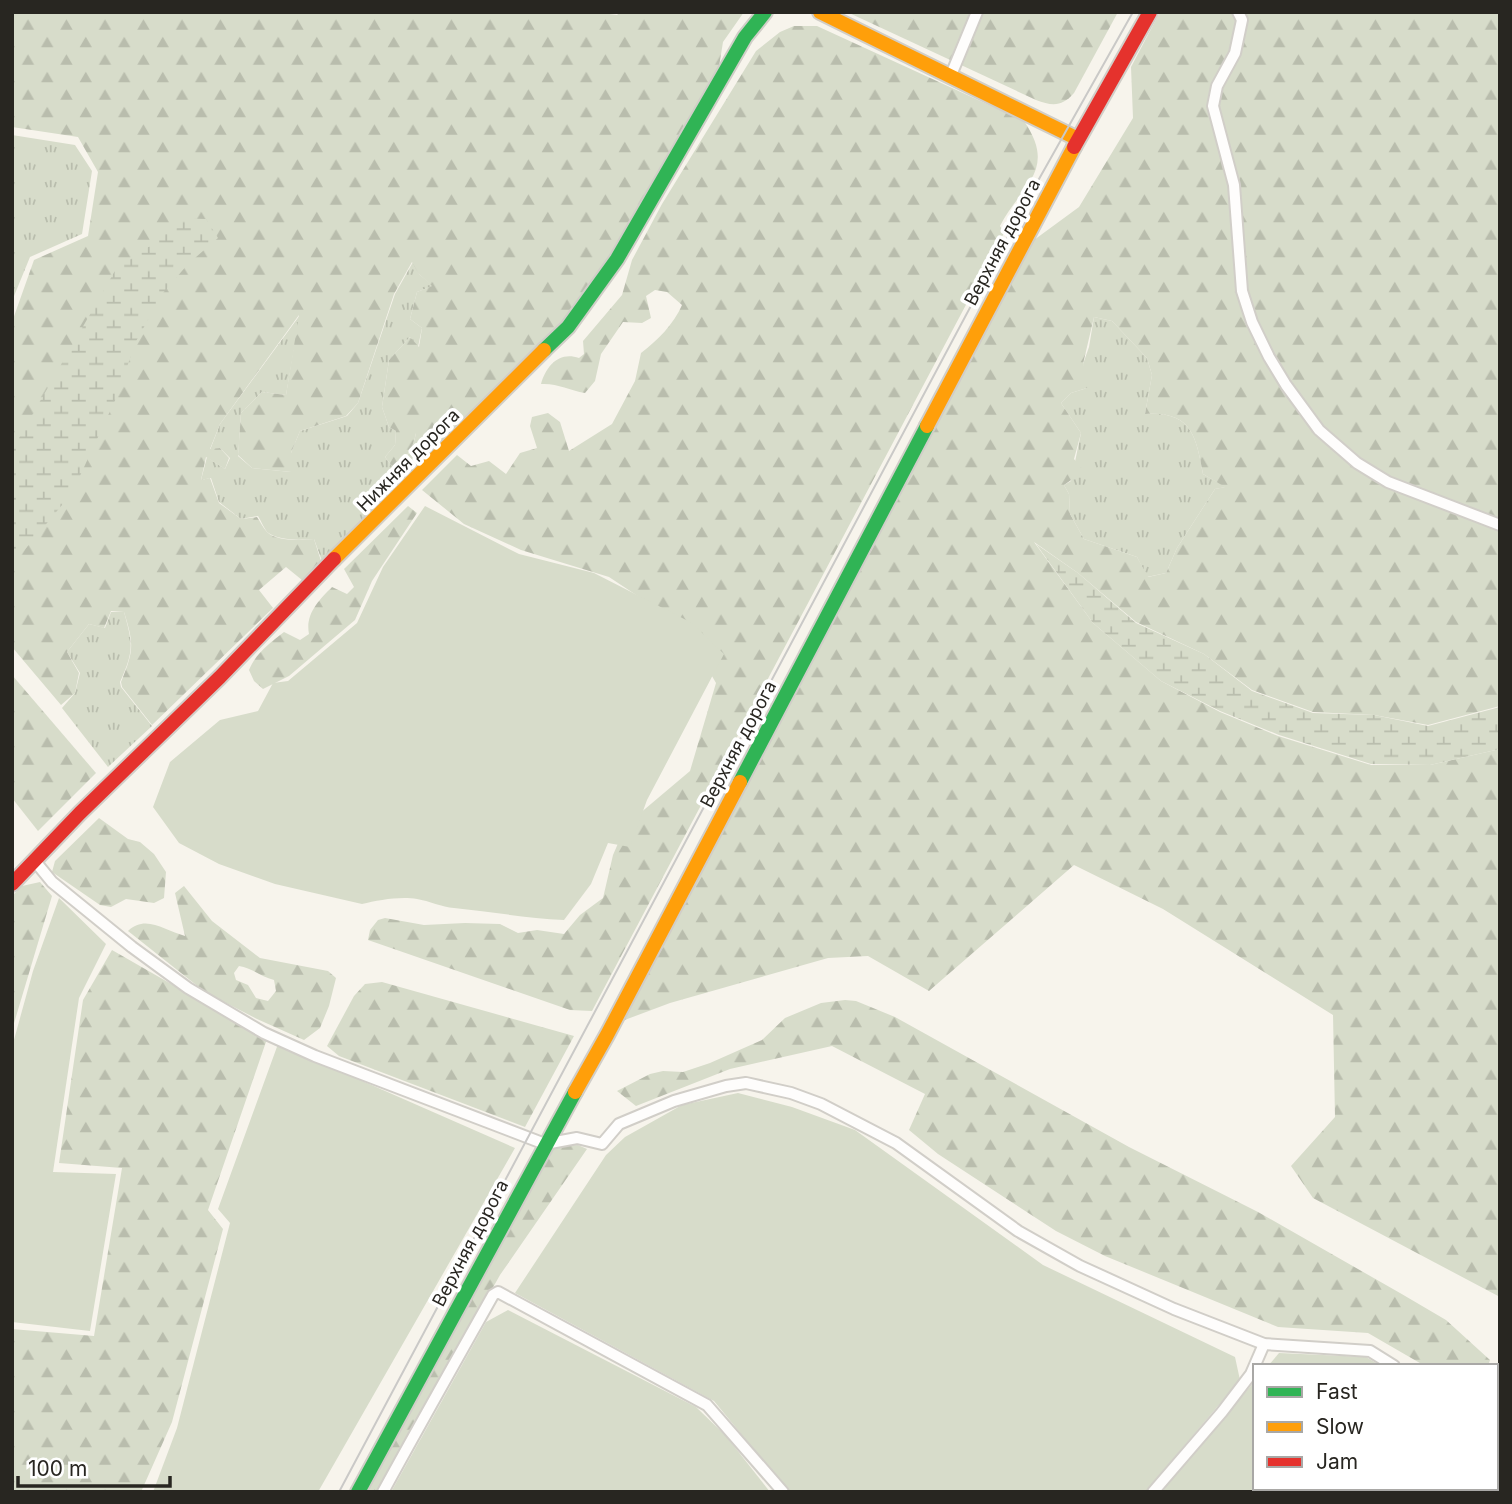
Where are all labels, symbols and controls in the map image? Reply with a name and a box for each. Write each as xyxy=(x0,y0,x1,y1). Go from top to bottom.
street label: Верхняя дорога xyxy=(960,175,1044,309)
street label: Нижняя дорога xyxy=(352,404,464,516)
street label: Верхняя дорога xyxy=(696,677,780,811)
street label: Верхняя дорога xyxy=(428,1176,512,1310)
legend xyxy=(1253,1364,1498,1490)
text: Fast xyxy=(1316,1379,1358,1404)
text: Slow xyxy=(1316,1414,1364,1439)
scale bar xyxy=(18,1444,170,1488)
text: Jam xyxy=(1316,1449,1358,1474)
text: 100 m xyxy=(28,1456,87,1481)

